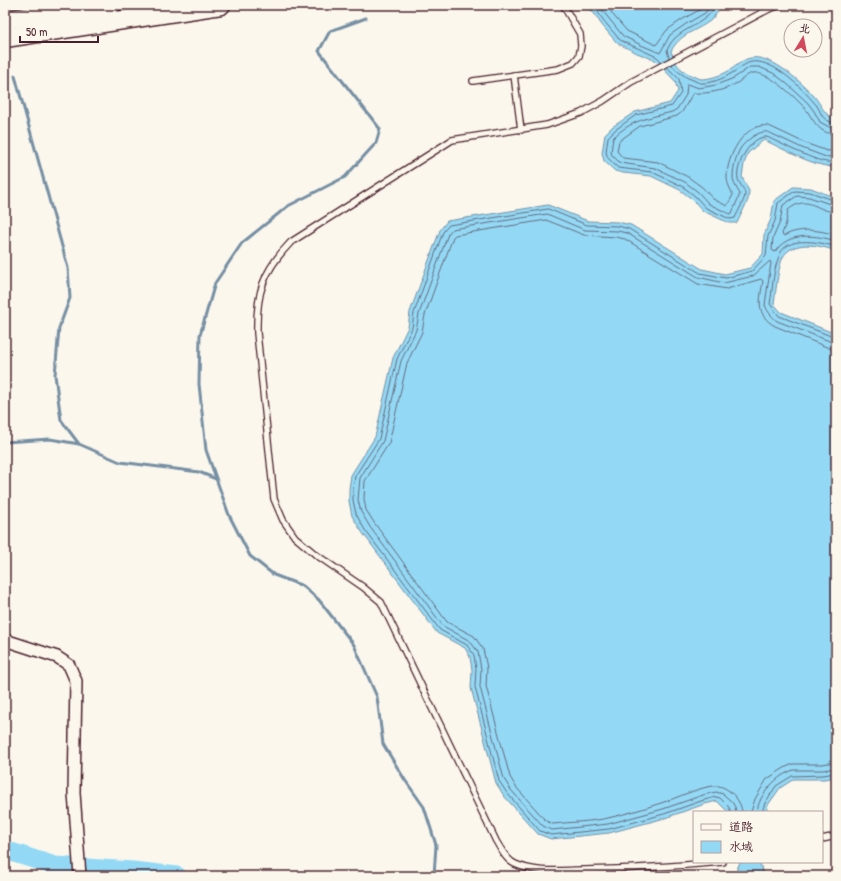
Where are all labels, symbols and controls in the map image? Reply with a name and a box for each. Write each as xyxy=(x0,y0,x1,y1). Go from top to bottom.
scale bar xyxy=(20,18,98,44)
north arrow xyxy=(783,18,823,58)
text: 北 xyxy=(798,20,811,36)
text: 50 m xyxy=(26,23,47,40)
legend xyxy=(693,811,823,863)
text: 道路 xyxy=(729,818,753,835)
text: 水域 xyxy=(729,838,753,855)

